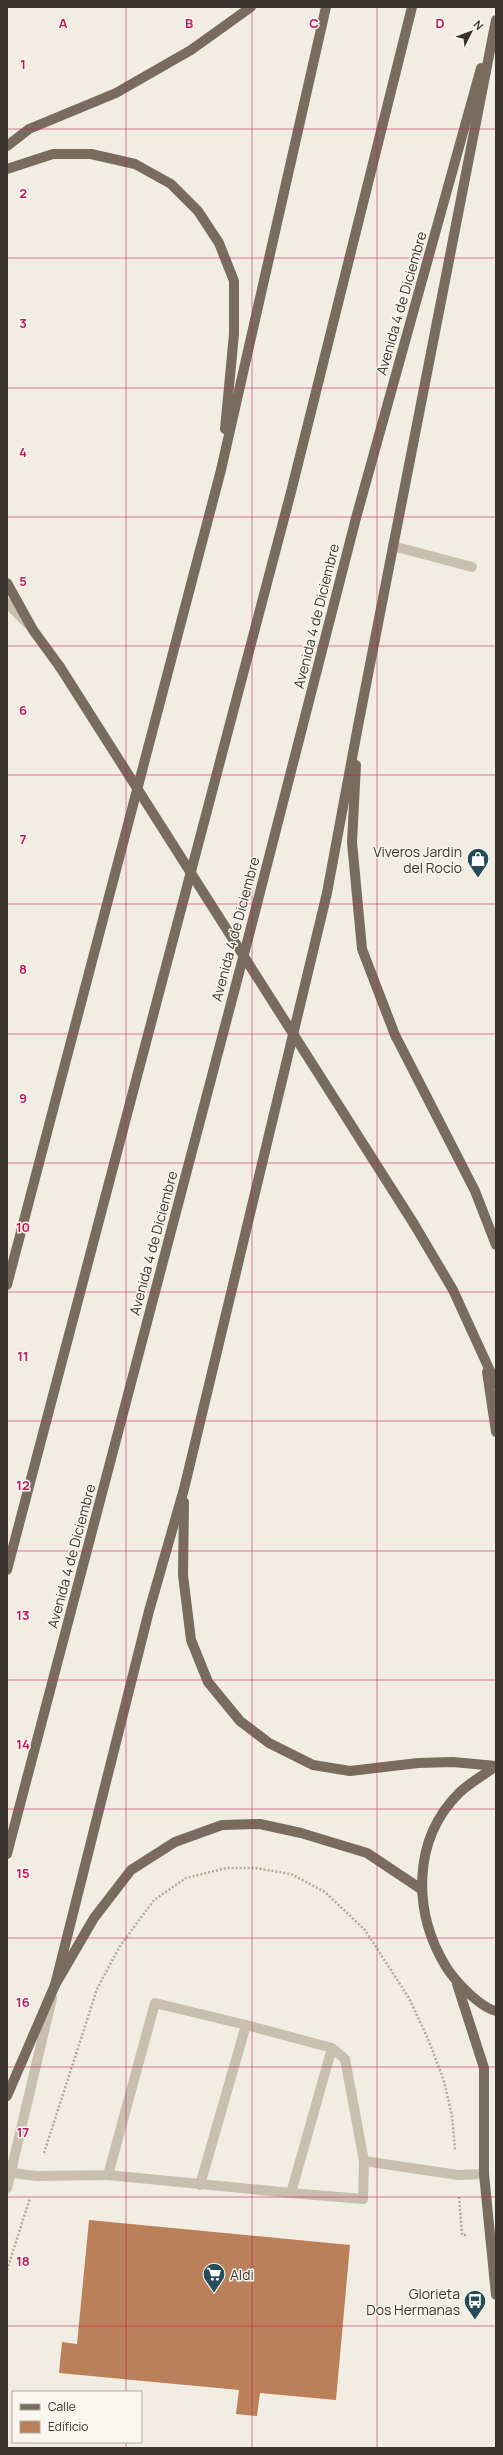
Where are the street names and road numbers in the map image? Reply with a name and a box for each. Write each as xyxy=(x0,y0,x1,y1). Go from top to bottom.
street label: Avenida 4 de Diciembre xyxy=(371,229,431,377)
street label: Avenida 4 de Diciembre xyxy=(289,542,343,690)
street label: Avenida 4 de Diciembre xyxy=(207,855,263,1003)
street label: Avenida 4 de Diciembre xyxy=(125,1169,181,1317)
street label: Avenida 4 de Diciembre xyxy=(43,1482,99,1630)

